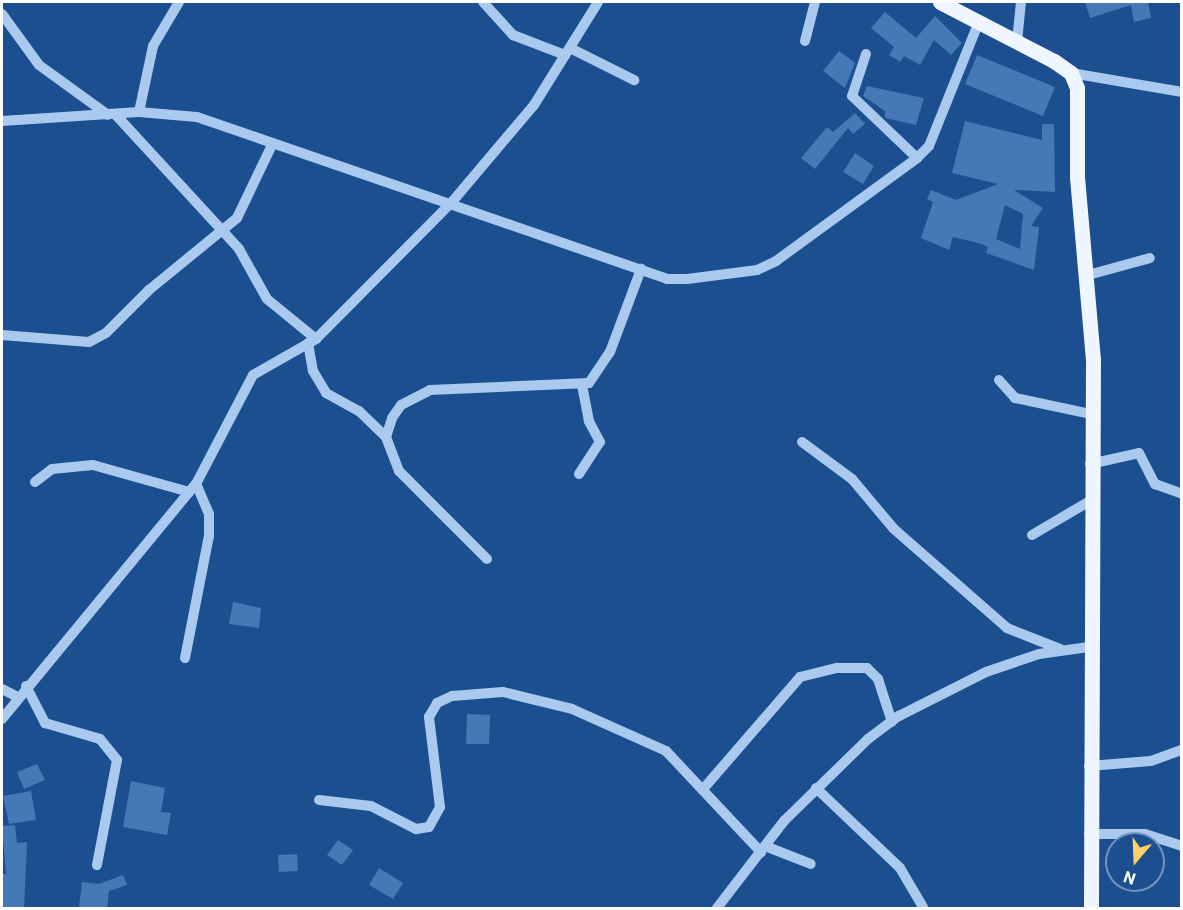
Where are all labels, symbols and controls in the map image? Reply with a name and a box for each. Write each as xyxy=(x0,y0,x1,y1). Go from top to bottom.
north arrow xyxy=(1105,832,1165,892)
text: N xyxy=(1121,867,1138,888)

